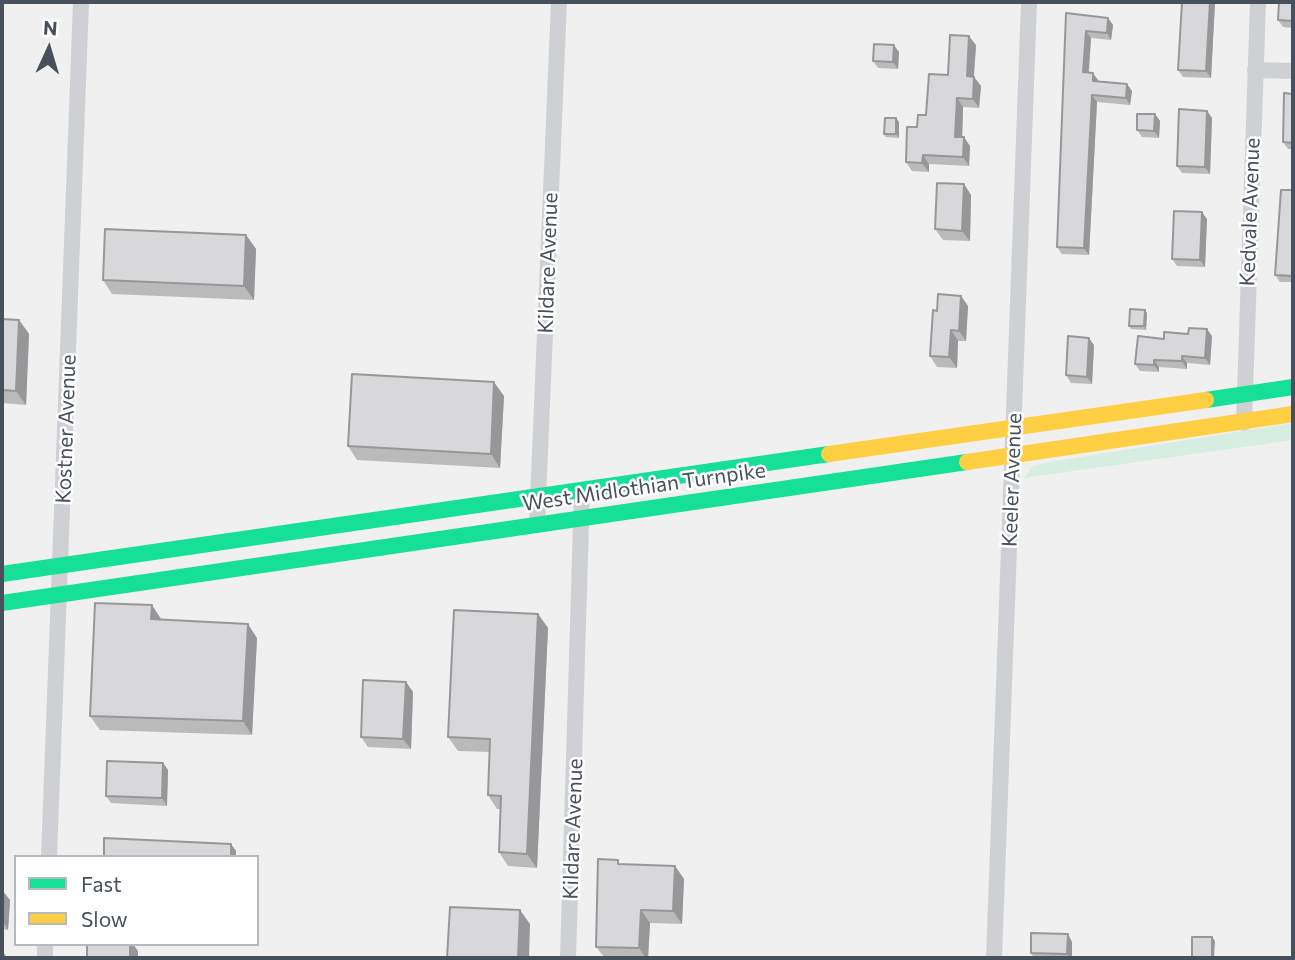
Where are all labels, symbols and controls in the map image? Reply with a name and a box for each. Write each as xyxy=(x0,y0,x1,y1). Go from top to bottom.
north arrow xyxy=(14,14,84,84)
text: N xyxy=(43,16,58,40)
street label: Kedvale Avenue xyxy=(1235,137,1265,287)
street label: Kildare Avenue xyxy=(533,192,563,334)
street label: Kostner Avenue xyxy=(51,354,81,504)
street label: Keeler Avenue xyxy=(997,412,1027,548)
street label: West Midlothian Turnpike xyxy=(521,457,767,517)
street label: Kildare Avenue xyxy=(558,758,588,900)
legend xyxy=(14,855,259,946)
text: Fast xyxy=(81,871,122,896)
text: Slow xyxy=(81,906,128,931)

